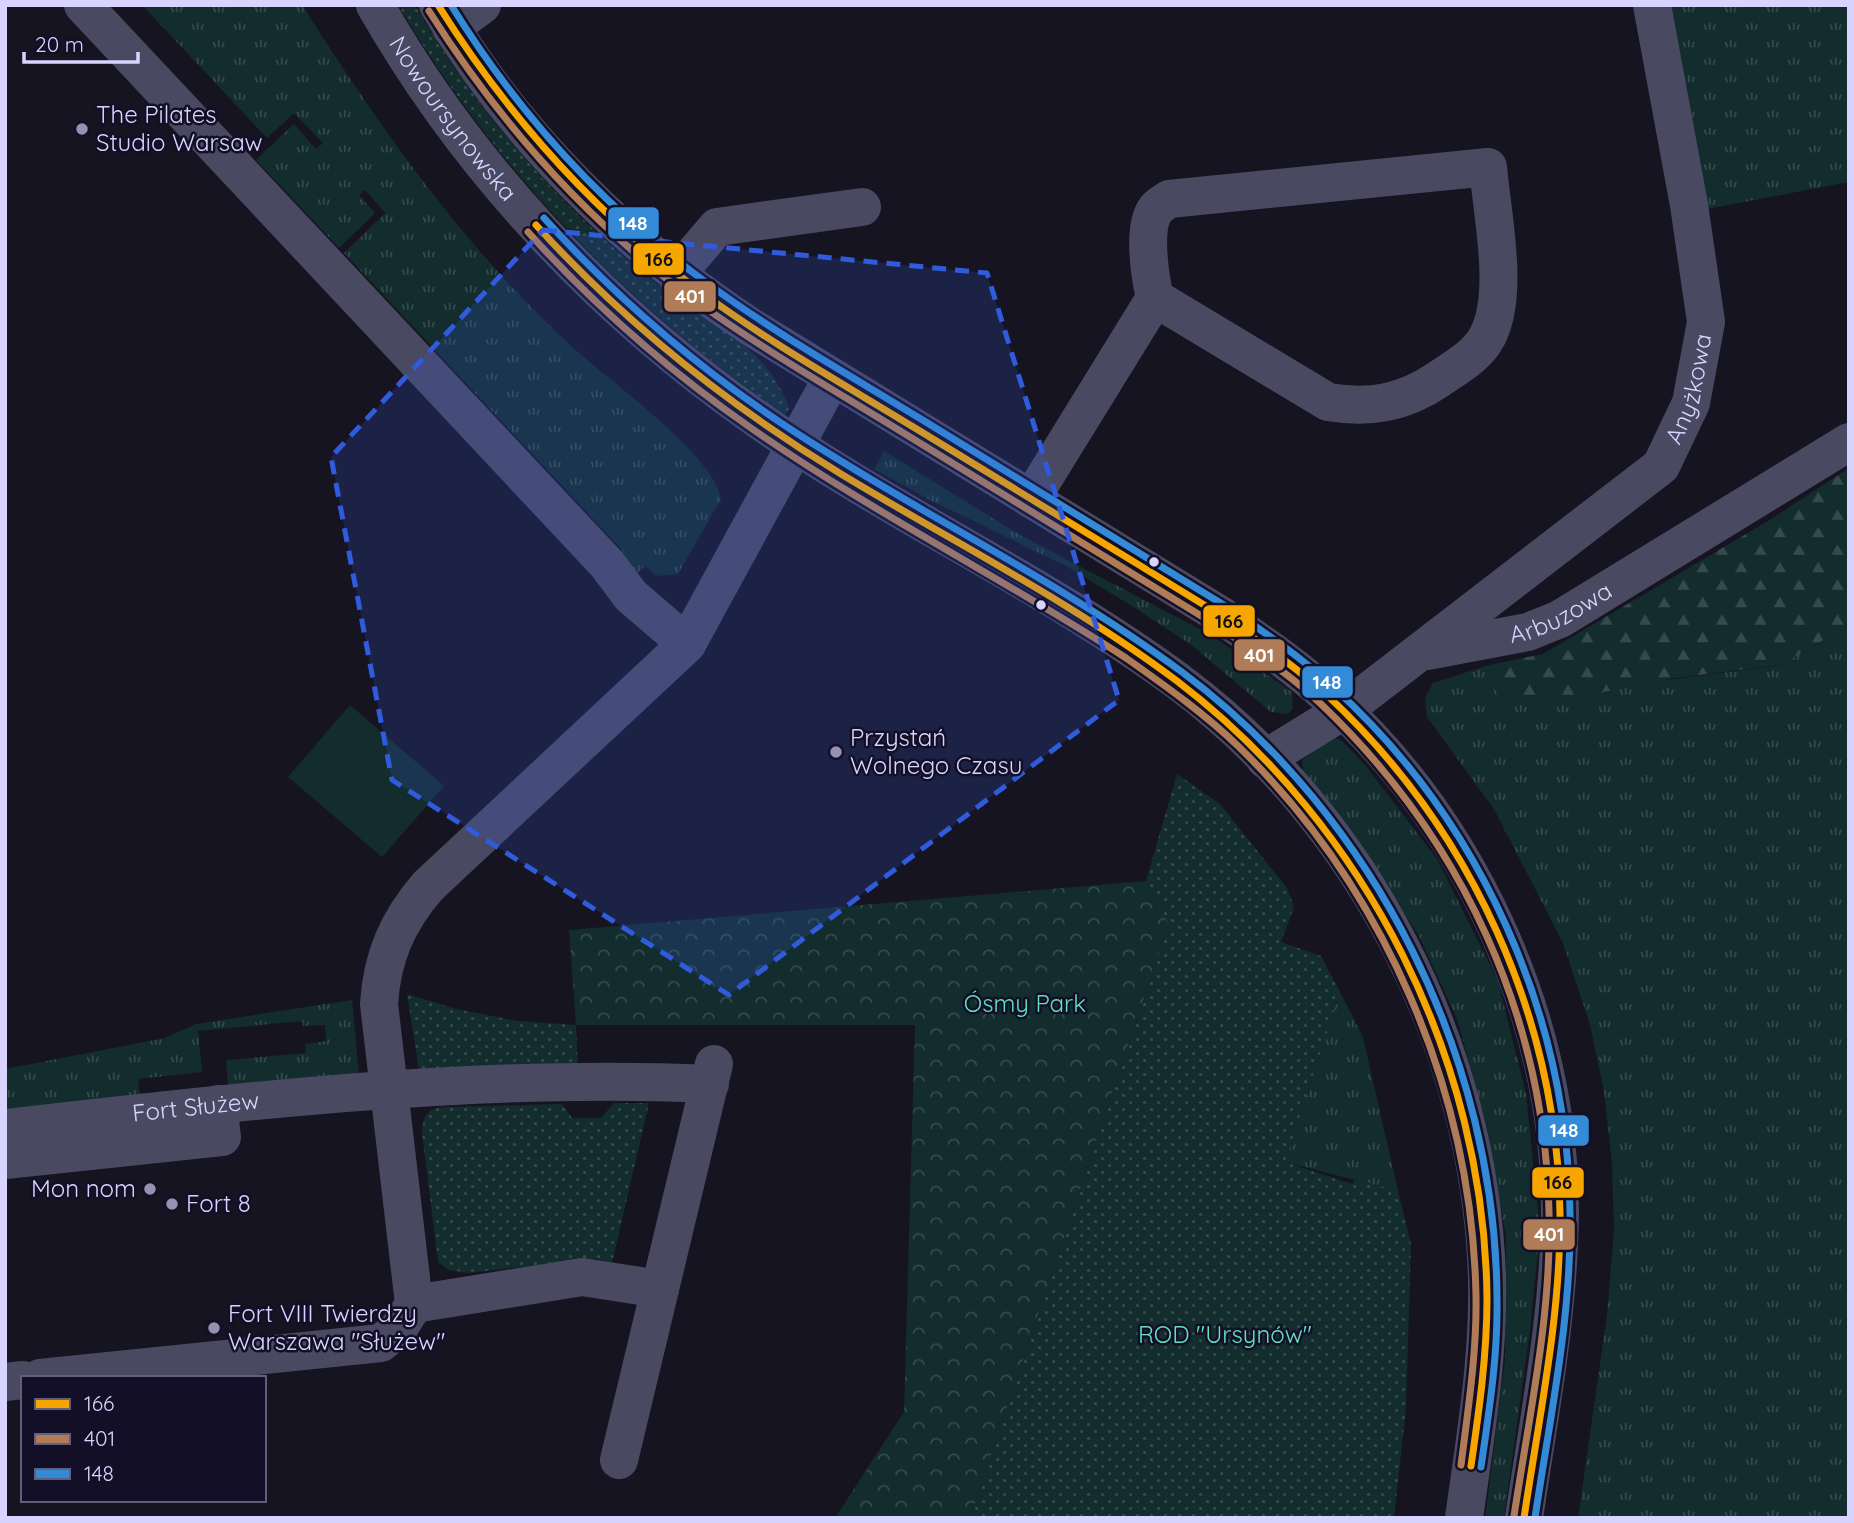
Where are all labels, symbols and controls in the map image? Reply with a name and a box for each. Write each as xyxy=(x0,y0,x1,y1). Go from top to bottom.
scale bar xyxy=(24,21,138,65)
street label: Nowoursynowska xyxy=(383,30,524,207)
text: 20 m xyxy=(35,31,84,57)
place label: The Pilates Studio Warsaw xyxy=(96,99,263,157)
marker: The Pilates Studio Warsaw xyxy=(74,121,90,137)
line badge: 148 xyxy=(607,206,660,240)
text: 148 xyxy=(619,211,647,235)
line badge: 166 xyxy=(632,242,685,276)
text: 166 xyxy=(645,247,673,271)
line badge: 401 xyxy=(663,280,717,313)
text: 401 xyxy=(675,284,705,308)
street label: Anyżkowa xyxy=(1658,331,1718,449)
unlabelled marker xyxy=(1147,555,1161,569)
street label: Arbuzowa xyxy=(1507,575,1617,649)
unlabelled marker xyxy=(1034,598,1048,612)
line badge: 166 xyxy=(1202,604,1256,638)
text: 166 xyxy=(1215,609,1243,633)
line badge: 401 xyxy=(1233,638,1286,672)
text: 401 xyxy=(1244,643,1274,667)
line badge: 148 xyxy=(1301,665,1354,699)
text: 148 xyxy=(1313,670,1341,694)
place label: Przystań Wolnego Czasu xyxy=(850,722,1022,780)
marker: Przystań Wolnego Czasu xyxy=(828,744,844,760)
park label: Ósmy Park xyxy=(964,988,1086,1018)
street label: Fort Służew xyxy=(131,1085,261,1128)
line badge: 148 xyxy=(1537,1114,1590,1147)
text: 148 xyxy=(1550,1118,1578,1142)
line badge: 166 xyxy=(1531,1166,1585,1199)
text: 166 xyxy=(1544,1170,1572,1194)
place label: Mon nom xyxy=(31,1173,136,1203)
marker: Mon nom xyxy=(142,1181,158,1197)
place label: Fort 8 xyxy=(186,1188,251,1218)
marker: Fort 8 xyxy=(164,1196,180,1212)
line badge: 401 xyxy=(1522,1218,1576,1251)
text: 401 xyxy=(1534,1222,1564,1246)
place label: Fort VIII Twierdzy Warszawa "Służew" xyxy=(228,1298,445,1356)
park label: ROD "Ursynów" xyxy=(1138,1319,1312,1349)
marker: Fort VIII Twierdzy Warszawa "Służew" xyxy=(206,1320,222,1336)
legend xyxy=(21,1376,266,1502)
text: 166 xyxy=(84,1390,114,1416)
text: 401 xyxy=(84,1425,115,1451)
text: 148 xyxy=(84,1460,114,1486)

